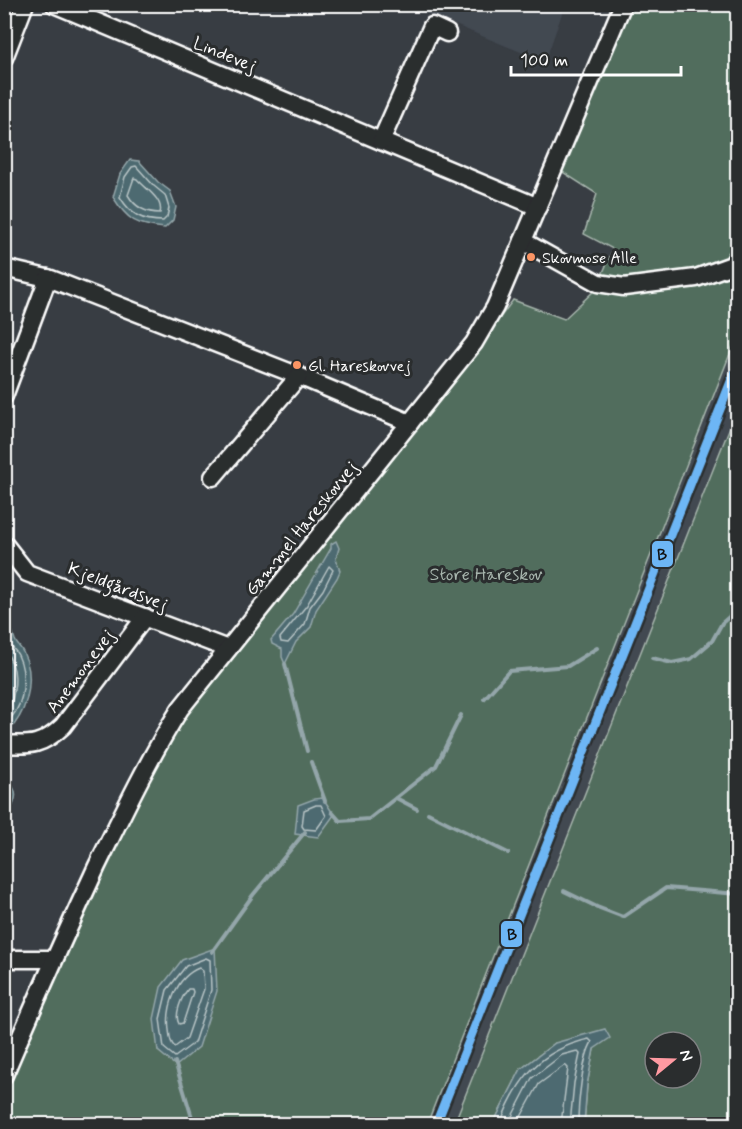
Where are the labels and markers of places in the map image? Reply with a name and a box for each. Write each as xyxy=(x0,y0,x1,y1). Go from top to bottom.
place label: Skovmose Alle xyxy=(542,248,637,269)
marker: Skovmose Alle xyxy=(525,251,537,263)
place label: Gl. Hareskovvej xyxy=(308,356,411,377)
marker: Gl. Hareskovvej xyxy=(291,359,303,371)

